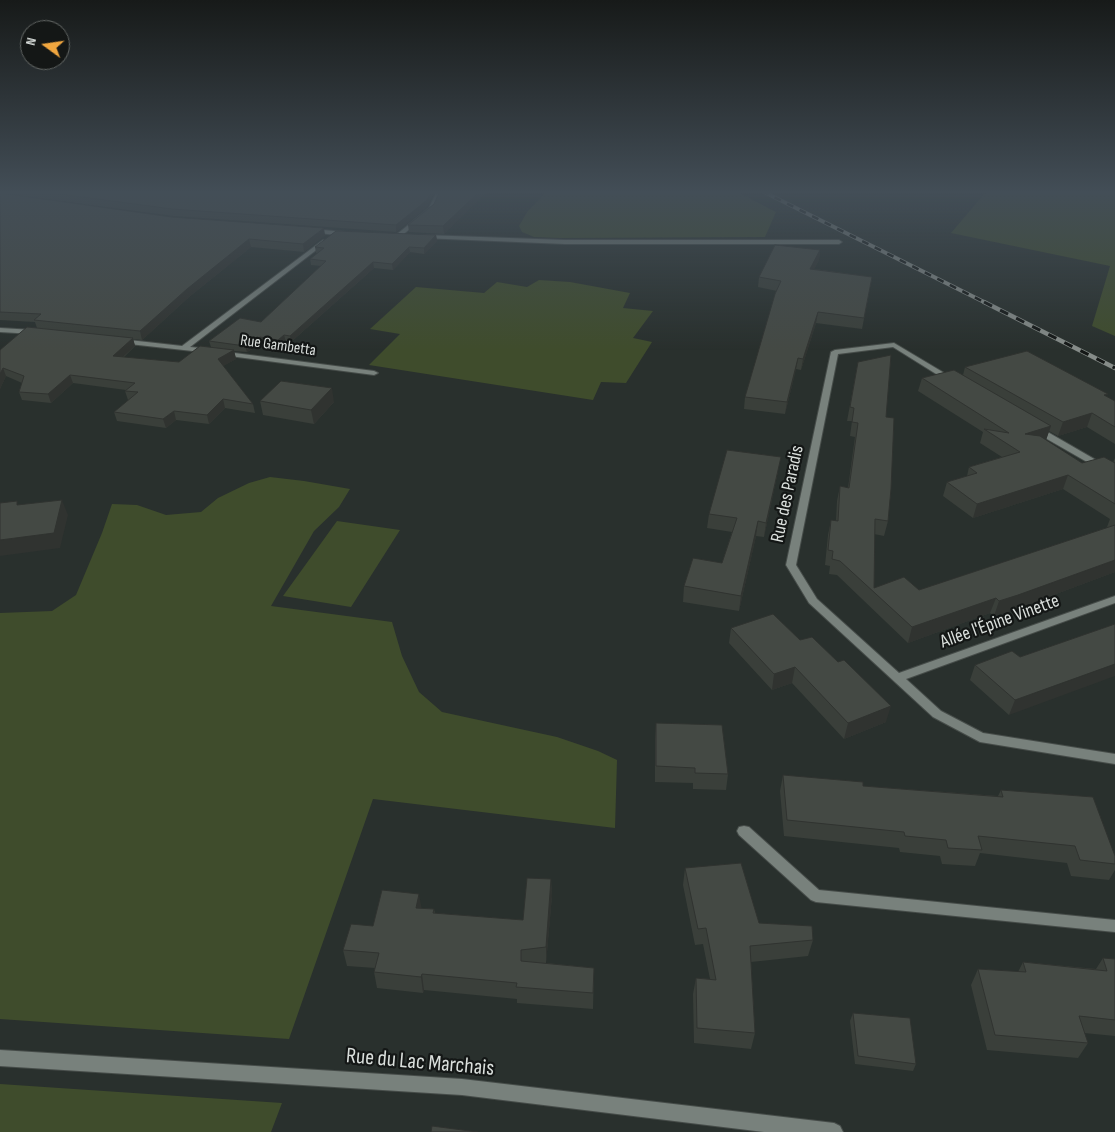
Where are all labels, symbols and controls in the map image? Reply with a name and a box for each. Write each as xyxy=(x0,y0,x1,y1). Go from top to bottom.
north arrow xyxy=(20,20,70,70)
text: N xyxy=(22,36,40,47)
street label: Rue Gambetta xyxy=(239,331,317,361)
street label: Rue des Paradis xyxy=(767,443,809,545)
street label: Allée l'Épine Vinette xyxy=(937,590,1063,654)
street label: Rue du Lac Marchais xyxy=(345,1043,495,1083)

